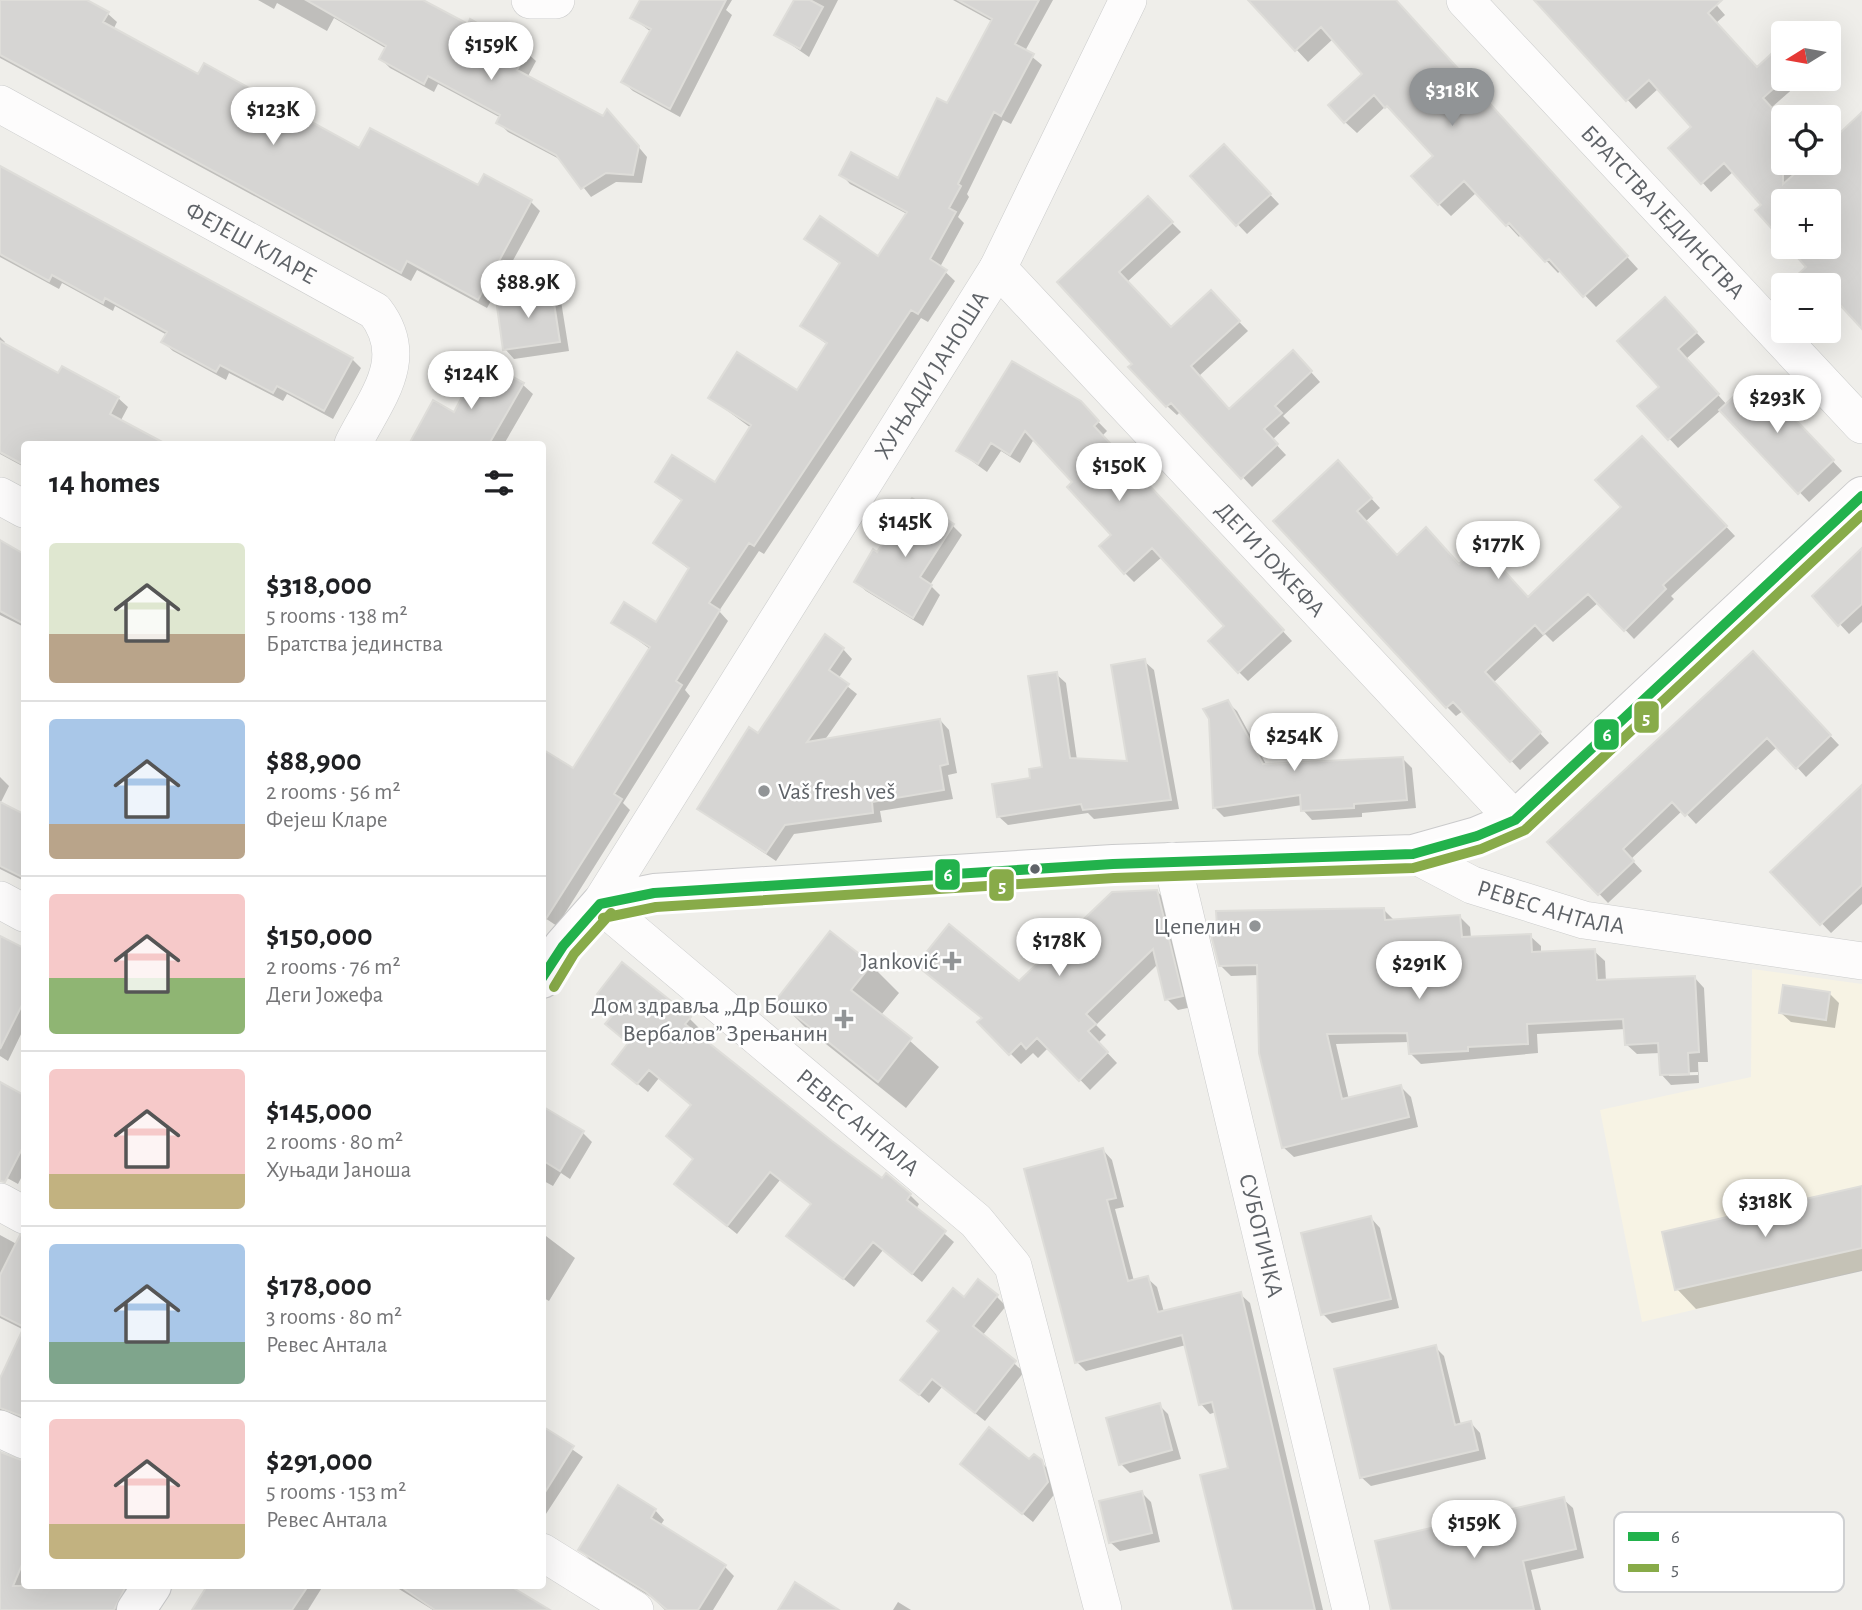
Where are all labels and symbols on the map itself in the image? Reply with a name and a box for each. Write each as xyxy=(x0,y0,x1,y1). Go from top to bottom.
north arrow xyxy=(1771,21,1841,91)
pin: $159K xyxy=(442,22,540,82)
pin: $318K xyxy=(1403,68,1501,128)
pin: $123K xyxy=(224,88,322,147)
street label: БРАТСТВА ЈЕДИНСТВА xyxy=(1576,121,1749,304)
street label: ФЕЈЕШ КЛАРЕ xyxy=(181,198,320,289)
pin: $88.9K xyxy=(471,260,585,320)
street label: ХУЊАДИ ЈАНОША xyxy=(871,287,993,463)
pin: $124K xyxy=(422,352,520,411)
pin: $293K xyxy=(1728,376,1826,435)
pin: $150K xyxy=(1070,444,1168,503)
street label: ДЕГИ ЈОЖЕФА xyxy=(1211,498,1329,622)
pin: $145K xyxy=(856,500,954,559)
pin: $177K xyxy=(1449,522,1547,581)
line badge: 5 xyxy=(1633,700,1660,734)
text: 5 xyxy=(1642,709,1650,728)
pin: $254K xyxy=(1245,714,1343,773)
line badge: 6 xyxy=(1593,718,1620,751)
text: 6 xyxy=(1602,726,1612,745)
place label: Vaš fresh veš xyxy=(778,780,895,804)
marker: Vaš fresh veš xyxy=(756,783,772,799)
line badge: 6 xyxy=(934,858,961,891)
unlabelled marker xyxy=(1028,862,1042,876)
text: 6 xyxy=(943,866,953,885)
line badge: 5 xyxy=(988,868,1015,902)
street label: РЕВЕС АНТАЛА xyxy=(1474,876,1626,939)
text: 5 xyxy=(998,877,1006,896)
place label: Цепелин xyxy=(1153,915,1241,939)
pin: $178K xyxy=(1010,918,1108,978)
marker: Цепелин xyxy=(1247,918,1263,934)
pin: $291K xyxy=(1370,942,1468,1001)
place label: Janković xyxy=(861,950,938,974)
marker: Janković xyxy=(944,953,960,969)
place label: Дом здравља „Др Бошко Вербалов” Зрењанин xyxy=(592,994,828,1046)
marker: Дом здравља „Др Бошко Вербалов” Зрењанин xyxy=(834,1009,854,1029)
street label: РЕВЕС АНТАЛА xyxy=(791,1065,923,1181)
street label: СУБОТИЧКА xyxy=(1234,1171,1287,1300)
pin: $318K xyxy=(1716,1180,1814,1239)
pin: $159K xyxy=(1425,1500,1523,1560)
legend xyxy=(1614,1512,1844,1592)
text: 6 xyxy=(1671,1528,1680,1547)
text: 5 xyxy=(1671,1560,1679,1579)

